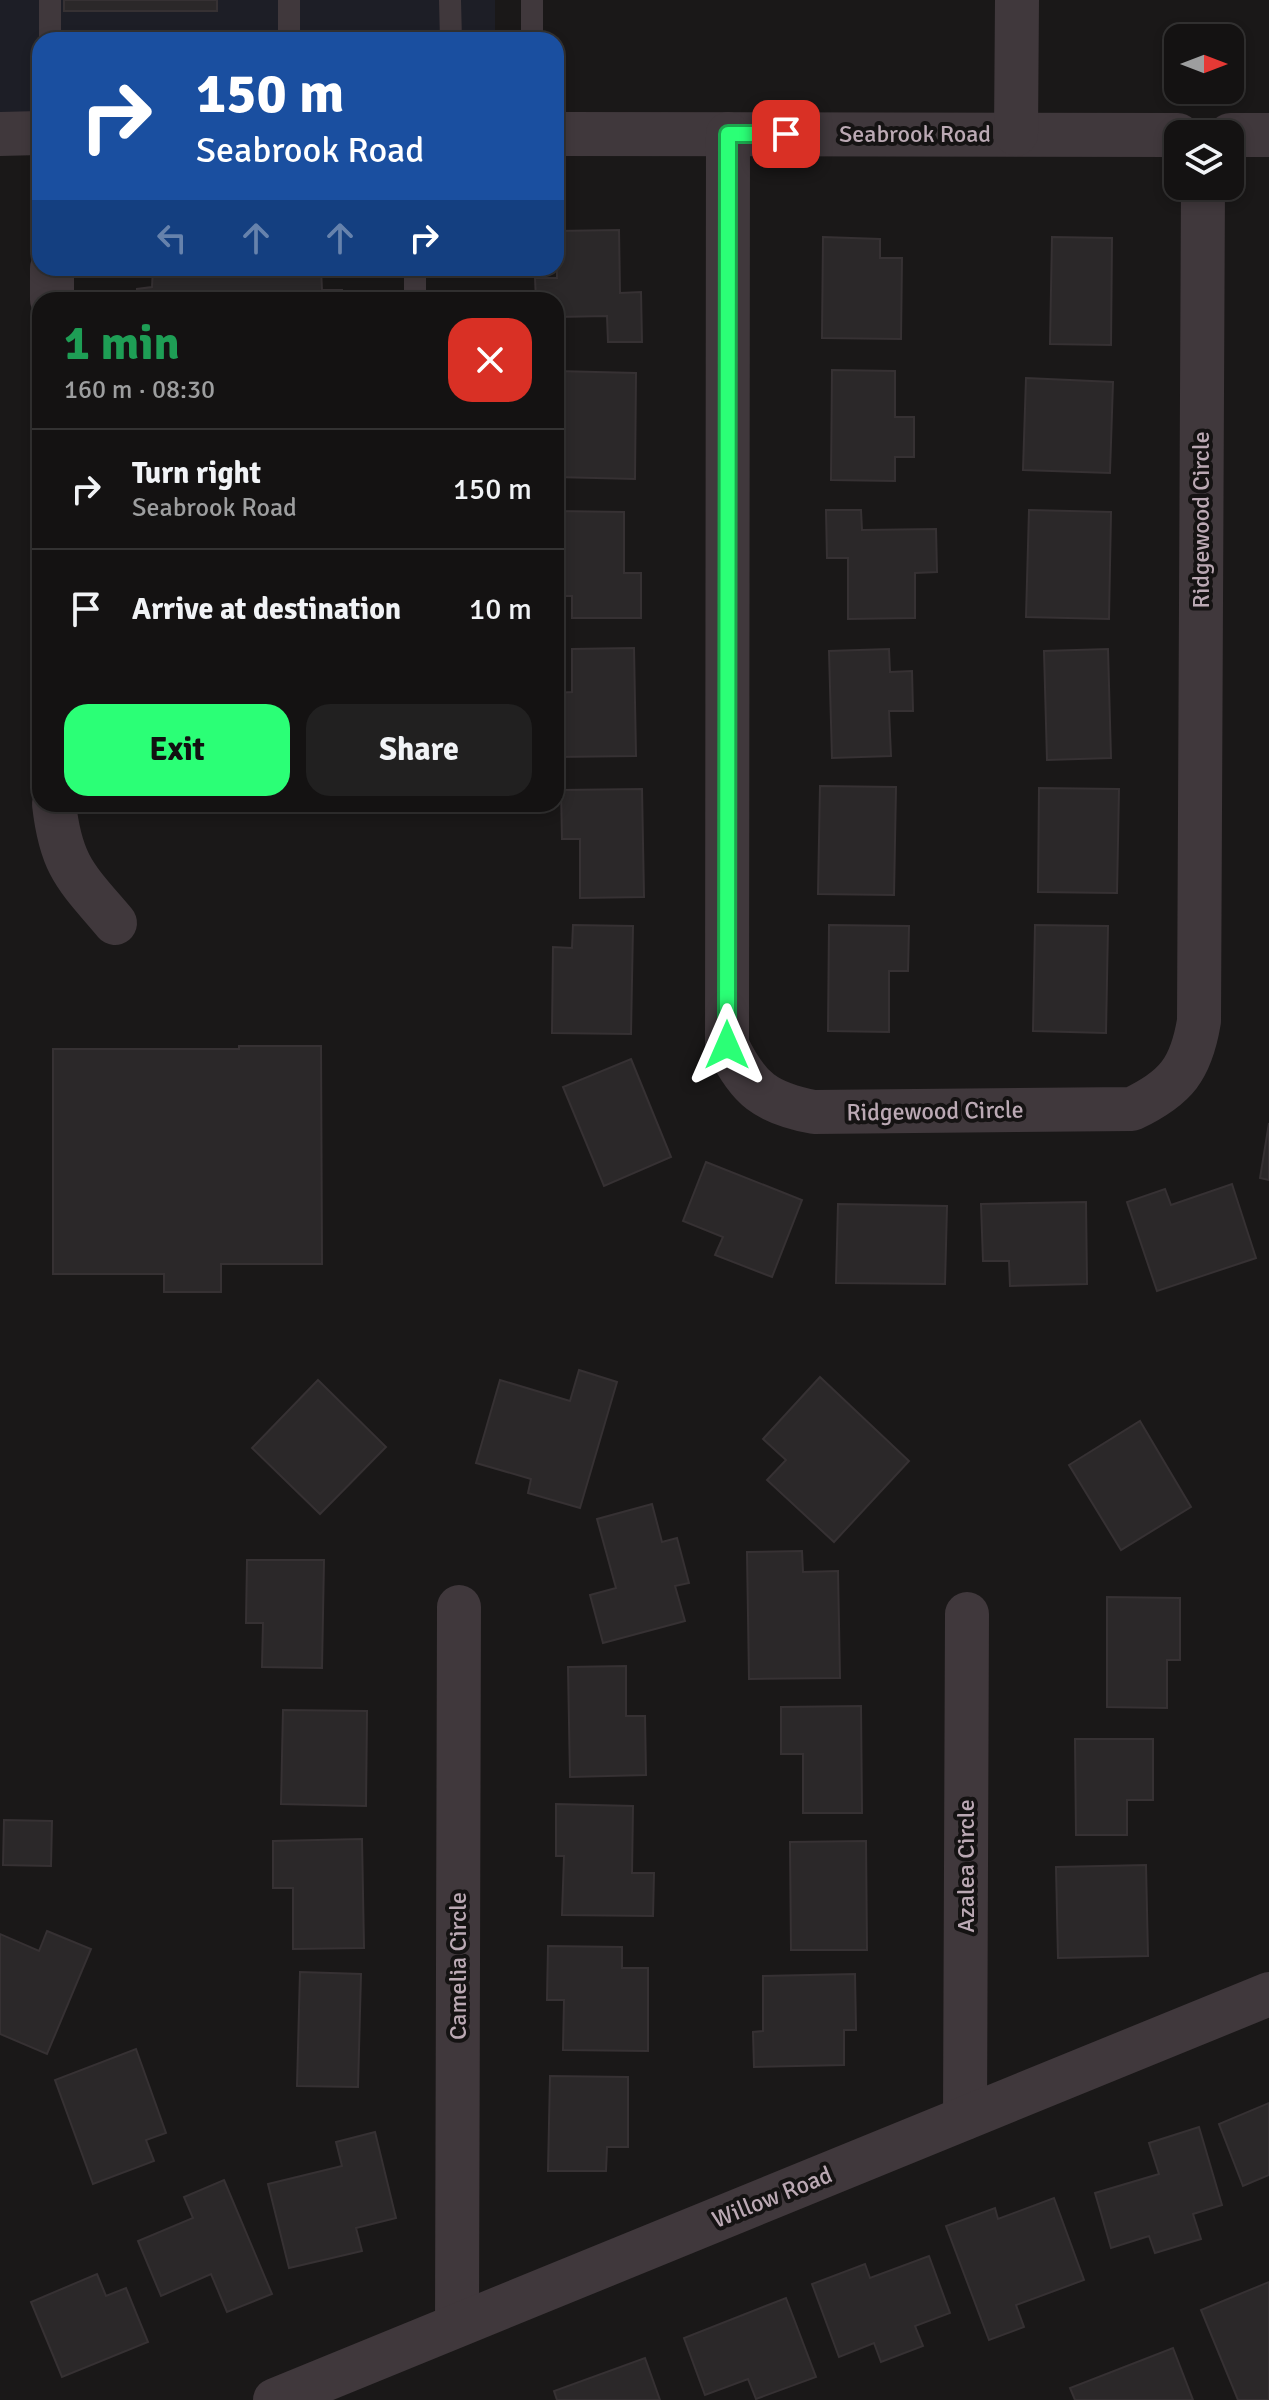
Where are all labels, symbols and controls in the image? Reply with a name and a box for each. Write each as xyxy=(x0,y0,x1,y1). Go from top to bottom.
north arrow xyxy=(1164,24,1244,104)
map controls xyxy=(1164,24,1244,200)
text: 150 m xyxy=(196,59,344,128)
icon: right xyxy=(64,64,168,168)
pin xyxy=(752,100,820,168)
icon: arrive xyxy=(764,112,808,156)
street label: Seabrook Road xyxy=(839,119,991,149)
button: layers xyxy=(1164,120,1244,200)
text: Seabrook Road xyxy=(196,128,424,173)
icon: left xyxy=(150,216,194,260)
icon: ahead xyxy=(234,216,278,260)
icon: ahead xyxy=(318,216,362,260)
icon: right xyxy=(402,216,446,260)
text: 1 min xyxy=(64,314,180,373)
button: close xyxy=(448,318,532,402)
text: 160 m · 08:30 xyxy=(64,374,215,406)
street label: Ridgewood Circle xyxy=(1186,431,1216,609)
text: Turn right xyxy=(132,455,261,492)
icon: right xyxy=(64,467,108,511)
text: 150 m xyxy=(453,471,532,508)
text: Seabrook Road xyxy=(132,492,297,524)
icon: arrive xyxy=(64,587,108,631)
text: Arrive at destination xyxy=(132,591,401,628)
text: 10 m xyxy=(469,591,532,628)
button: Exit xyxy=(64,704,290,796)
button: Share xyxy=(306,704,532,796)
position arrow xyxy=(685,1003,769,1087)
street label: Ridgewood Circle xyxy=(846,1094,1024,1128)
street label: Azalea Circle xyxy=(951,1799,981,1933)
street label: Camelia Circle xyxy=(443,1892,473,2040)
street label: Willow Road xyxy=(708,2159,836,2235)

